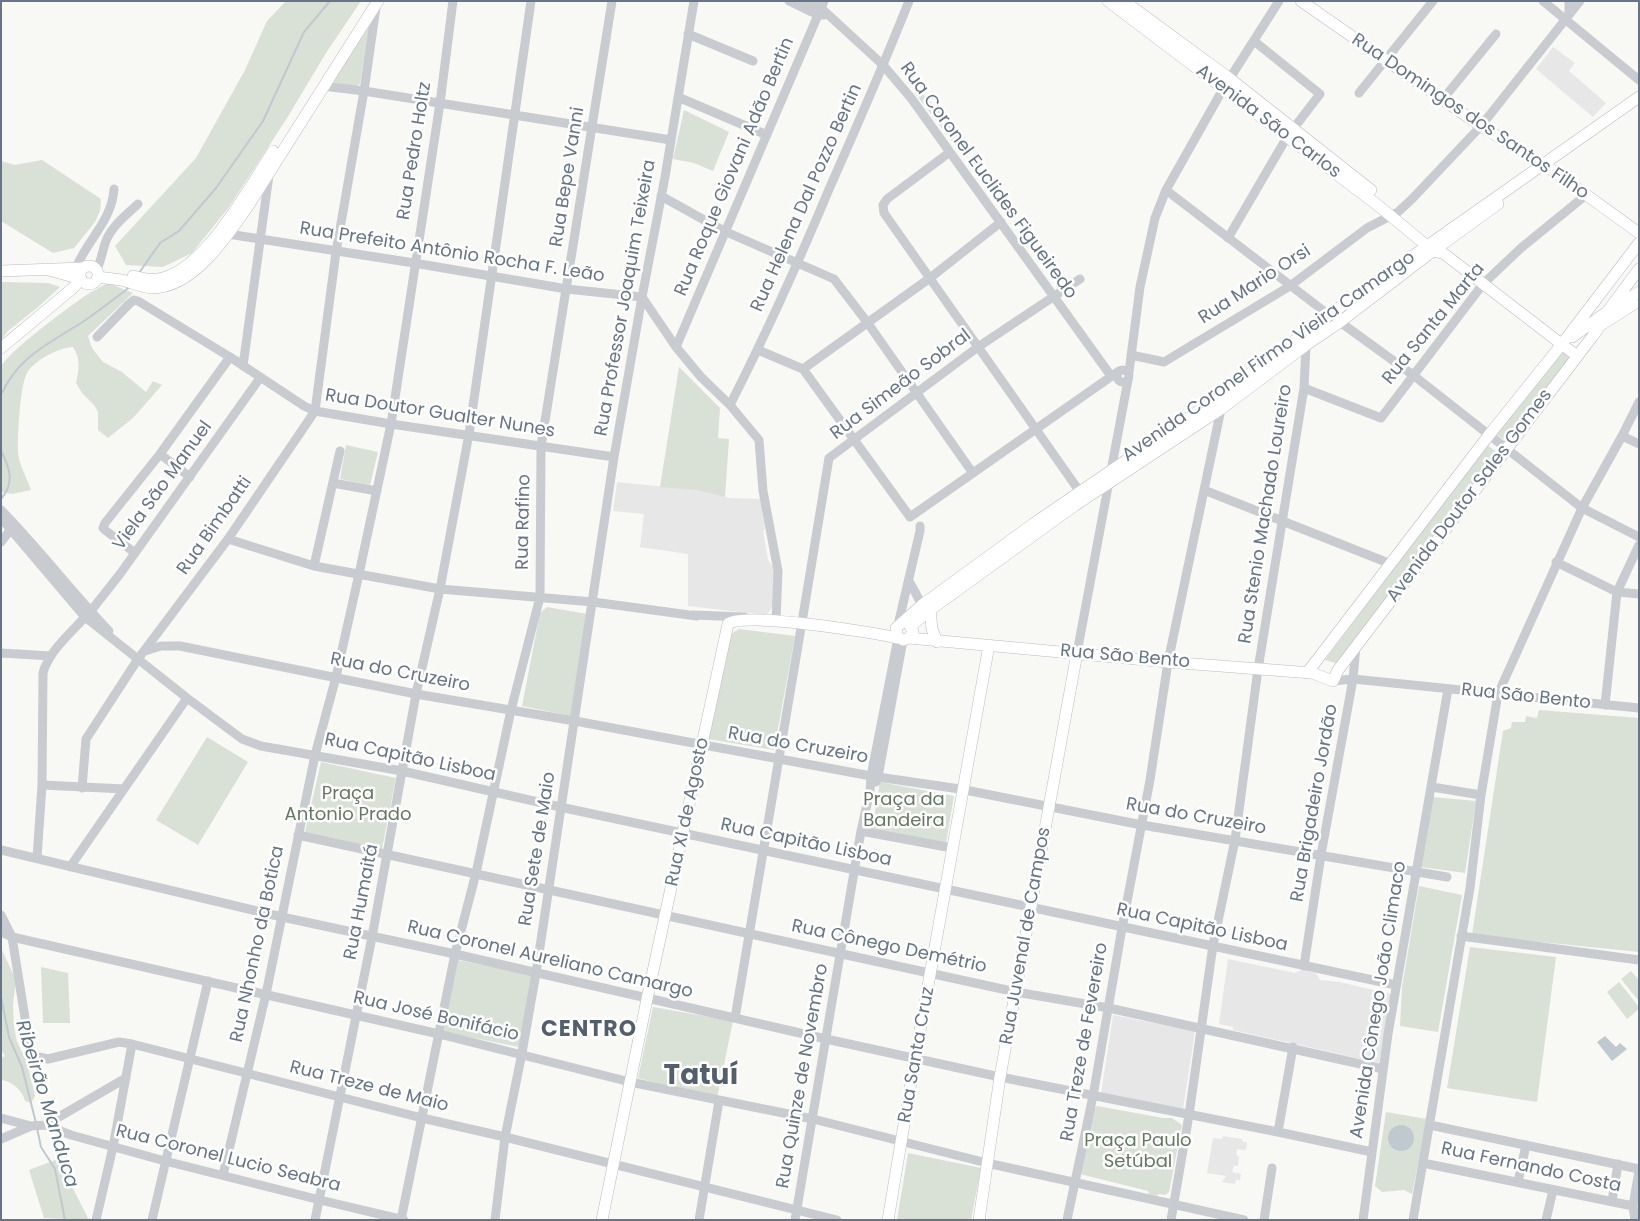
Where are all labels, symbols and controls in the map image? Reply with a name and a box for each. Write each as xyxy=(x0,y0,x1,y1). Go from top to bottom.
street label: Rua Domingos dos Santos Filho xyxy=(1347,29,1593,205)
street label: Rua Roque Giovani Adão Bertin xyxy=(671,34,799,300)
street label: Rua Coronel Euclides Figueiredo xyxy=(895,58,1081,304)
street label: Avenida São Carlos xyxy=(1191,61,1345,183)
street label: Rua Pedro Holtz xyxy=(393,80,437,222)
street label: Rua Helena Dal Pozzo Bertin xyxy=(747,81,867,315)
street label: Rua Bepe Vanni xyxy=(546,105,590,249)
street label: Rua Professor Joaquim Teixeira xyxy=(591,158,661,438)
street label: Rua Prefeito Antônio Rocha F. Leão xyxy=(298,218,606,288)
street label: Rua Mario Orsi xyxy=(1195,241,1315,329)
street label: Avenida Coronel Firmo Vieira Camargo xyxy=(1119,247,1419,467)
street label: Rua Santa Marta xyxy=(1378,259,1490,389)
street label: Rua Simeão Sobral xyxy=(827,325,975,445)
street label: Rua Stenio Machado Loureiro xyxy=(1235,383,1297,645)
street label: Rua Doutor Gualter Nunes xyxy=(324,385,556,443)
street label: Avenida Doutor Sales Gomes xyxy=(1383,385,1557,607)
street label: Viela São Manuel xyxy=(109,417,217,555)
street label: Rua Bimbatti xyxy=(173,473,257,579)
street label: Rua Rafino xyxy=(512,474,536,570)
street label: Rua São Bento xyxy=(1059,641,1191,673)
street label: Rua do Cruzeiro xyxy=(328,649,472,697)
street label: Rua São Bento xyxy=(1460,679,1592,715)
street label: Rua Brigadeiro Jordão xyxy=(1287,702,1343,904)
street label: Rua do Cruzeiro xyxy=(726,723,870,769)
street label: Rua Capitão Lisboa xyxy=(322,729,498,787)
street label: Rua XI de Agosto xyxy=(662,736,714,888)
street label: Rua Sete de Maio xyxy=(515,771,561,927)
park label: Praça Antonio Prado xyxy=(285,783,411,826)
park label: Praça da Bandeira xyxy=(863,789,945,832)
street label: Rua do Cruzeiro xyxy=(1124,794,1268,840)
street label: Rua Capitão Lisboa xyxy=(718,814,894,872)
street label: Rua Juvenal de Campos xyxy=(996,826,1056,1046)
street label: Rua Humaitá xyxy=(340,842,384,962)
street label: Rua Nhonho da Botica xyxy=(227,844,289,1044)
street label: Avenida Cônego João Climaco xyxy=(1346,860,1412,1140)
street label: Rua Capitão Lisboa xyxy=(1114,899,1290,957)
street label: Rua Cônego Demétrio xyxy=(790,916,988,978)
street label: Rua Coronel Aureliano Camargo xyxy=(405,917,695,1003)
street label: Rua Treze de Fevereiro xyxy=(1057,941,1113,1143)
street label: Rua Quinze de Novembro xyxy=(773,962,833,1190)
street label: Rua Santa Cruz xyxy=(894,985,940,1125)
street label: Rua José Bonifácio xyxy=(351,987,521,1047)
water label: Ribeirão Manduca xyxy=(10,1017,82,1191)
district label: CENTRO xyxy=(540,1017,638,1043)
street label: Rua Treze de Maio xyxy=(287,1057,451,1117)
district label: Tatuí xyxy=(664,1060,738,1094)
street label: Rua Coronel Lucio Seabra xyxy=(113,1121,343,1197)
park label: Praça Paulo Setúbal xyxy=(1084,1130,1192,1172)
street label: Rua Fernando Costa xyxy=(1439,1138,1623,1198)

